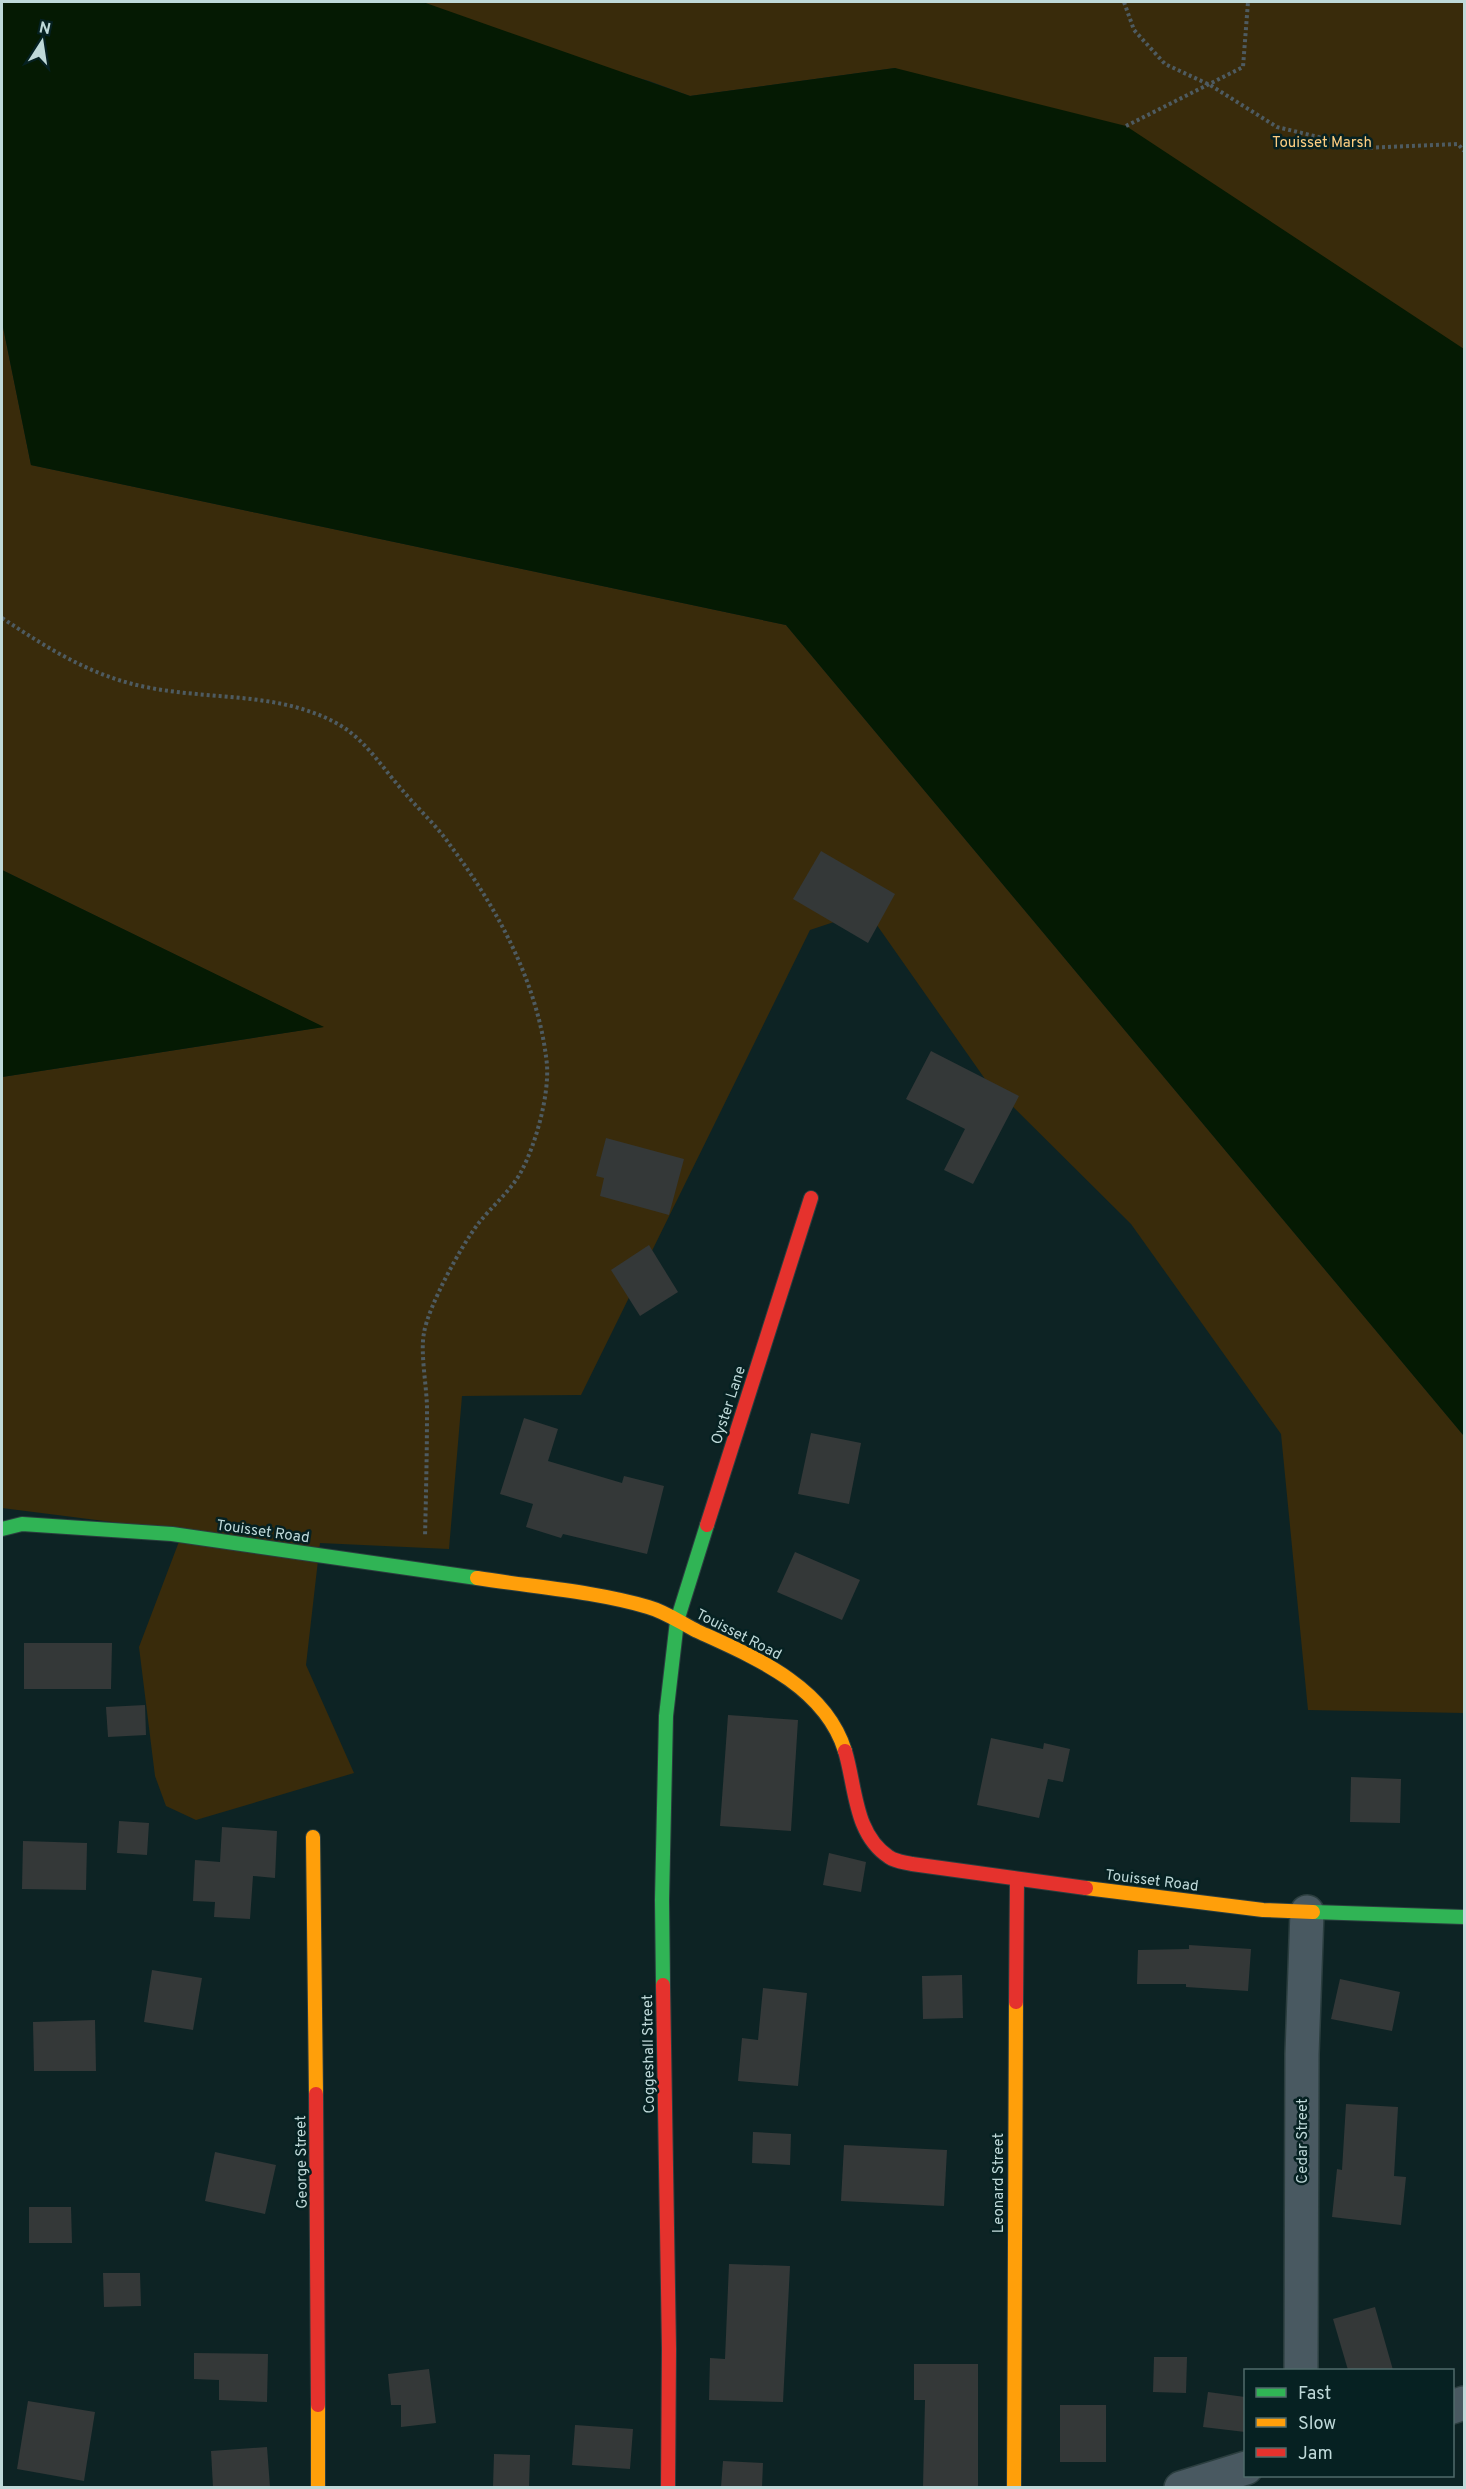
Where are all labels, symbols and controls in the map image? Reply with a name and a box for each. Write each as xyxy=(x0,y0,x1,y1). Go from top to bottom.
north arrow xyxy=(12,12,72,72)
text: N xyxy=(37,18,52,40)
park label: Touisset Marsh xyxy=(1272,134,1372,153)
street label: Oyster Lane xyxy=(708,1364,751,1447)
street label: Touisset Road xyxy=(215,1517,311,1548)
street label: Touisset Road xyxy=(692,1606,784,1665)
street label: Touisset Road xyxy=(1104,1866,1200,1897)
street label: Coggeshall Street xyxy=(639,1994,660,2114)
street label: Cedar Street xyxy=(1294,2098,1313,2184)
street label: George Street xyxy=(292,2115,313,2209)
street label: Leonard Street xyxy=(990,2133,1009,2233)
legend xyxy=(1244,2369,1454,2477)
text: Fast xyxy=(1298,2383,1331,2406)
text: Slow xyxy=(1298,2413,1336,2436)
text: Jam xyxy=(1298,2443,1333,2466)

